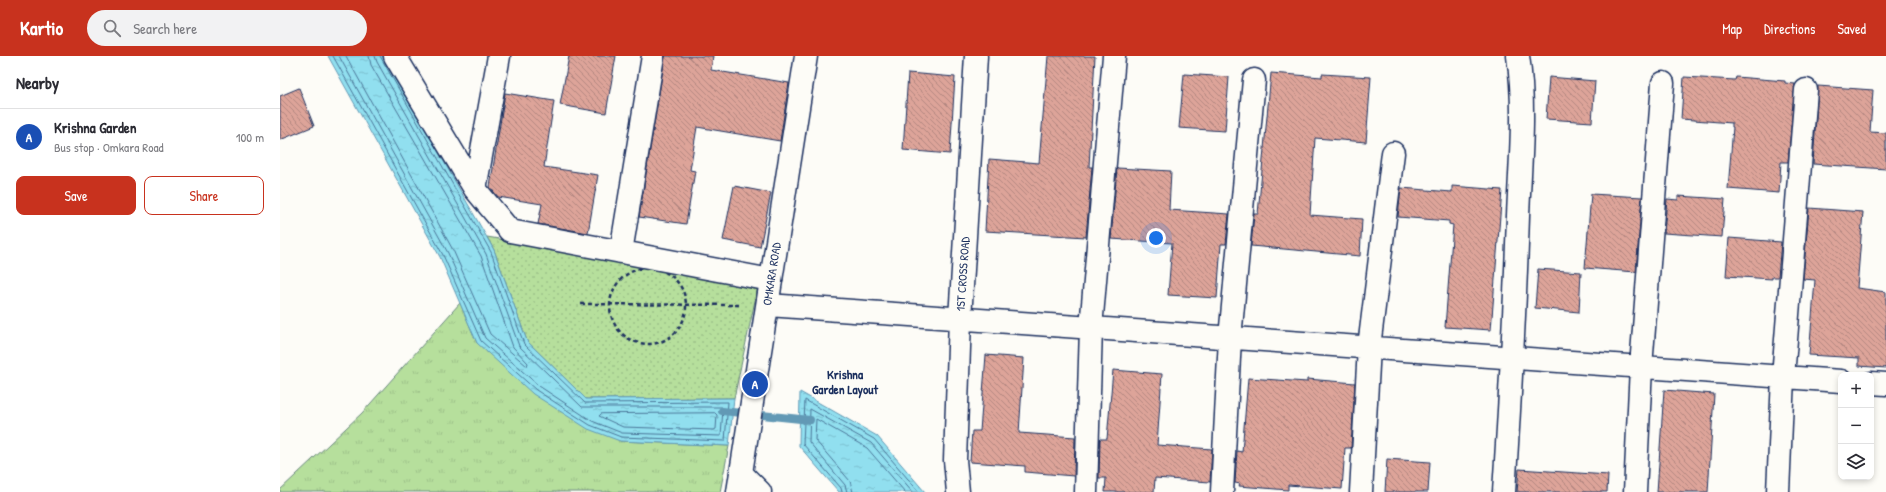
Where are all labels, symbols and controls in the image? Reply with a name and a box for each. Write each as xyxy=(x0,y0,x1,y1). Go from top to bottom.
search box xyxy=(87,10,367,46)
text: Kartio xyxy=(20,15,63,41)
icon: search xyxy=(101,17,123,39)
text: Search here xyxy=(133,18,197,39)
text: Map xyxy=(1722,19,1742,38)
text: Directions xyxy=(1764,19,1815,38)
text: Saved xyxy=(1837,19,1866,38)
text: Nearby xyxy=(16,71,59,94)
text: Krishna Garden xyxy=(54,117,137,138)
text: A xyxy=(26,128,32,146)
text: 100 m xyxy=(236,128,264,146)
text: Bus stop · Omkara Road xyxy=(54,138,164,156)
button: Save xyxy=(16,176,136,215)
button: Share xyxy=(144,176,264,215)
your location xyxy=(1146,228,1166,248)
street label: 1ST CROSS ROAD xyxy=(951,236,974,312)
street label: OMKARA ROAD xyxy=(758,241,785,307)
district label: Krishna Garden Layout xyxy=(812,365,878,399)
pin: A xyxy=(742,369,768,399)
map controls xyxy=(1838,372,1874,480)
button: + xyxy=(1838,372,1874,408)
button: − xyxy=(1838,408,1874,444)
button: layers xyxy=(1838,444,1874,480)

